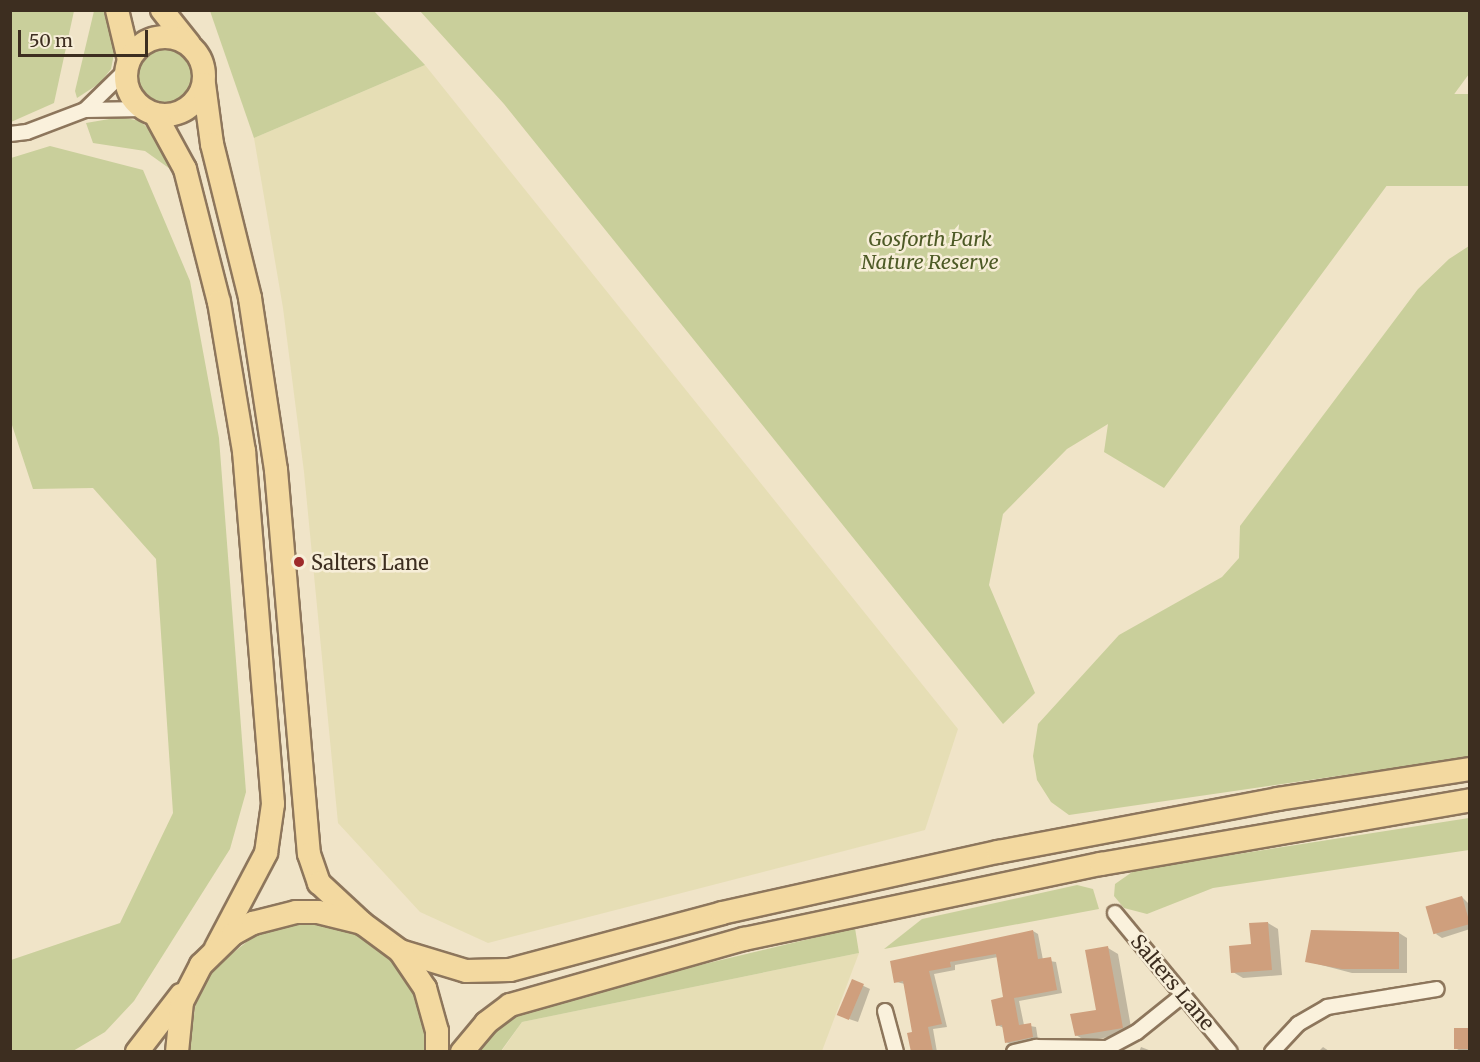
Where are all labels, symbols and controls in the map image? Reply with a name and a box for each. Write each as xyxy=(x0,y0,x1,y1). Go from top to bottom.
scale bar xyxy=(21,18,152,56)
text: 50 m xyxy=(29,29,73,52)
park label: Gosforth Park Nature Reserve xyxy=(861,227,999,274)
place label: Salters Lane xyxy=(311,550,429,574)
marker: Salters Lane xyxy=(292,555,306,569)
street label: Salters Lane xyxy=(1126,929,1220,1035)

